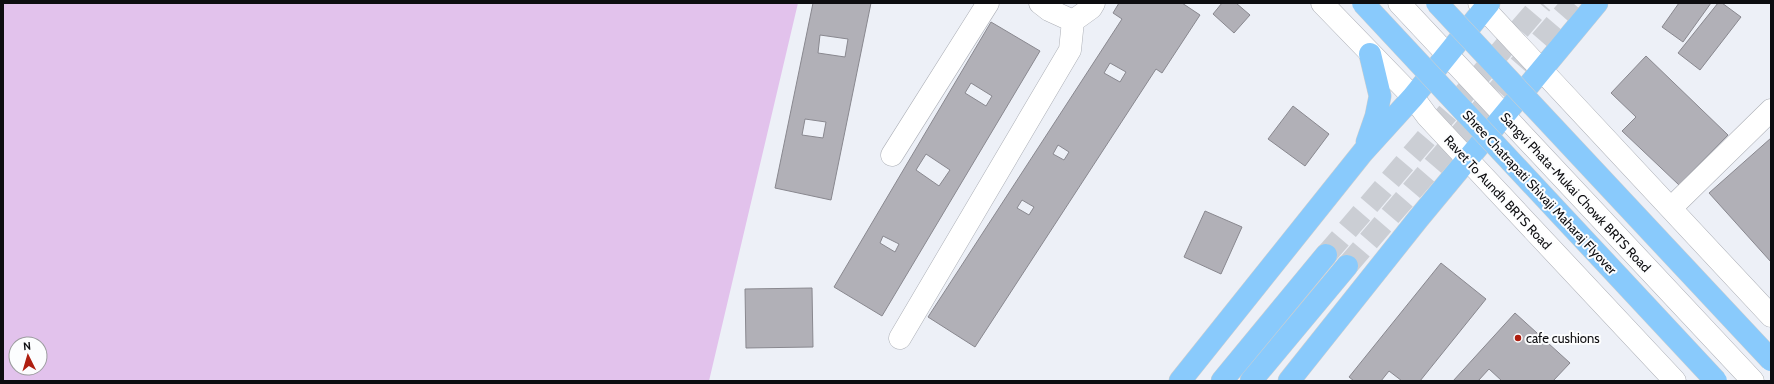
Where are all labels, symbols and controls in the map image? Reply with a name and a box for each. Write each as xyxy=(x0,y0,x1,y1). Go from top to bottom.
street label: Shree Chatrapati Shivaji Maharaj Flyover xyxy=(1459,107,1621,279)
street label: Sangvi Phata-Mukai Chowk BRTS Road xyxy=(1498,109,1654,275)
street label: Ravet To Aundh BRTS Road xyxy=(1441,132,1555,252)
place label: cafe cushions xyxy=(1526,330,1600,346)
marker: cafe cushions xyxy=(1513,333,1523,343)
north arrow xyxy=(8,336,48,376)
text: N xyxy=(23,339,32,353)

